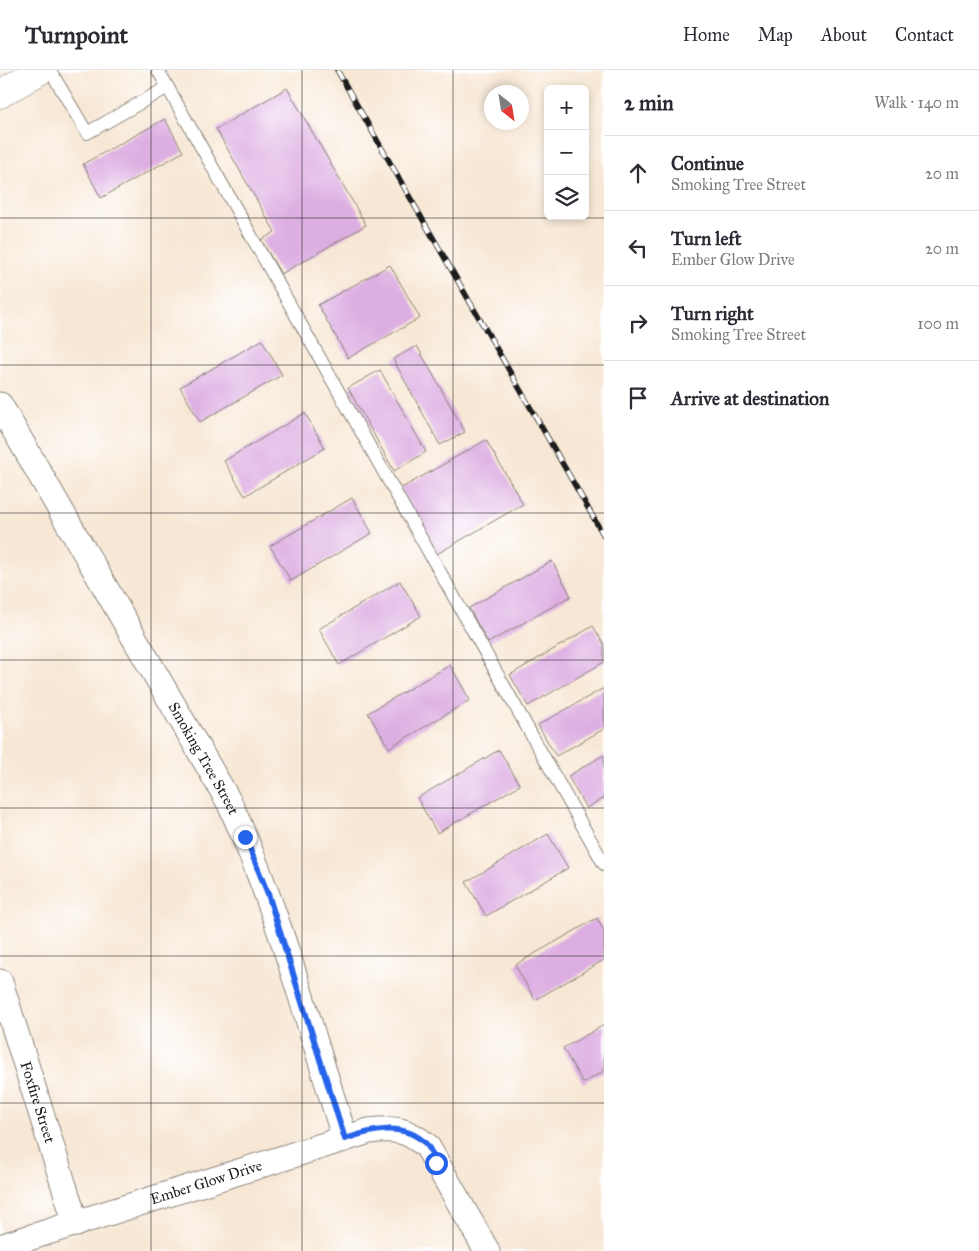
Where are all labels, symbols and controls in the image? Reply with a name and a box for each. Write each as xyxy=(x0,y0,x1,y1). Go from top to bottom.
text: Turnpoint xyxy=(25,20,128,50)
text: Home xyxy=(683,24,730,46)
text: Map xyxy=(758,24,793,46)
text: About xyxy=(821,24,867,46)
text: Contact xyxy=(895,24,954,46)
north arrow xyxy=(484,85,529,130)
map controls xyxy=(544,85,589,220)
button: + xyxy=(544,85,589,130)
text: 2 min xyxy=(624,90,674,116)
text: Walk · 140 m xyxy=(874,93,959,112)
button: − xyxy=(544,130,589,175)
text: Continue xyxy=(671,152,744,175)
icon: ahead xyxy=(624,159,652,187)
text: 20 m xyxy=(925,164,959,183)
button: layers xyxy=(544,175,589,220)
text: Smoking Tree Street xyxy=(671,175,806,194)
text: Turn left xyxy=(671,227,741,250)
icon: left xyxy=(624,234,652,262)
text: 20 m xyxy=(925,239,959,258)
text: Ember Glow Drive xyxy=(671,250,795,269)
text: Turn right xyxy=(671,302,754,325)
icon: right xyxy=(624,309,652,337)
text: 100 m xyxy=(917,314,959,333)
text: Smoking Tree Street xyxy=(671,325,806,344)
icon: arrive xyxy=(624,384,652,412)
text: Arrive at destination xyxy=(671,387,829,410)
street label: Smoking Tree Street xyxy=(164,699,243,818)
route end xyxy=(234,826,257,849)
street label: Foxfire Street xyxy=(16,1059,59,1146)
route start xyxy=(425,1152,448,1175)
street label: Ember Glow Drive xyxy=(148,1156,264,1208)

